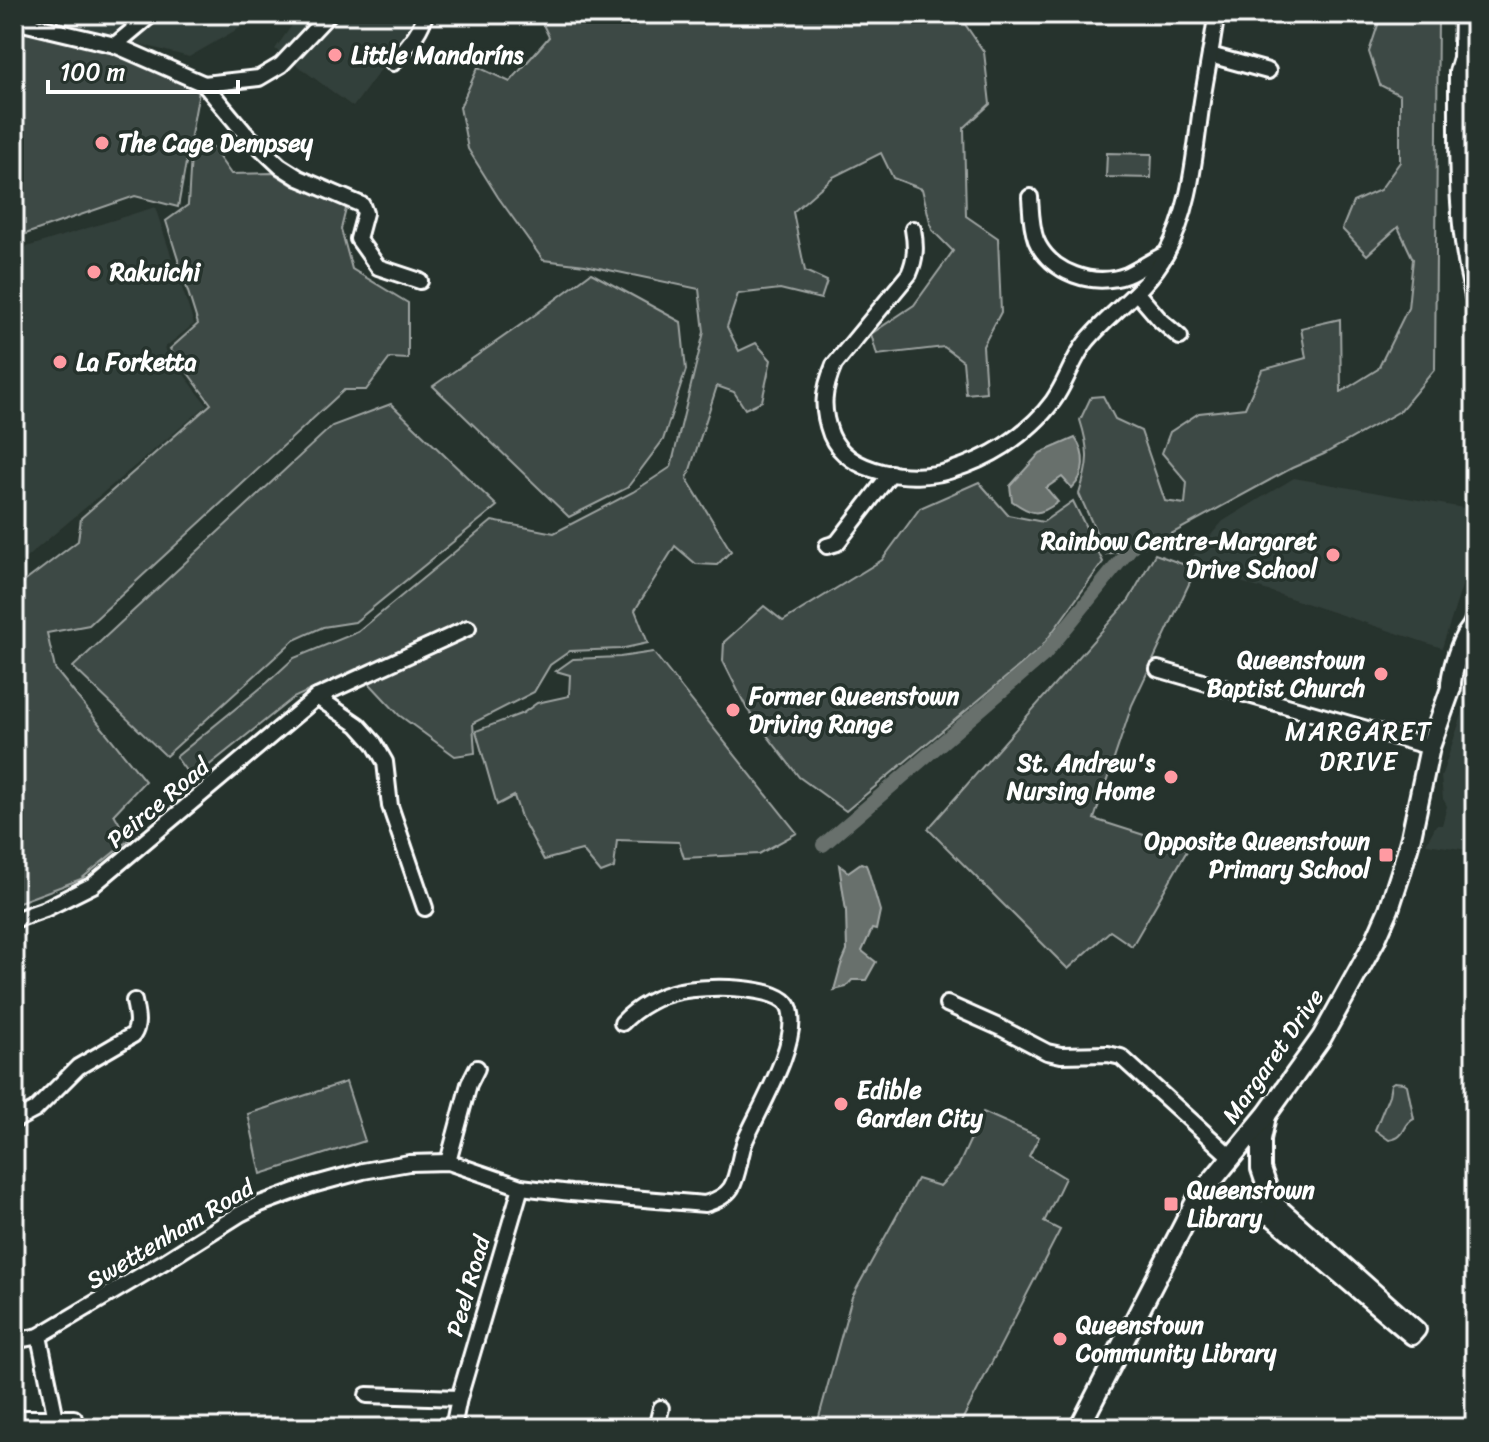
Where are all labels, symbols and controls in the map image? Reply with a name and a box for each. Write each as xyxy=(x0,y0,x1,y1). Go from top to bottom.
place label: Little Mandaríns xyxy=(351,34,525,76)
scale bar xyxy=(48,44,238,94)
marker: Little Mandaríns xyxy=(326,46,344,64)
text: 100 m xyxy=(60,51,125,93)
place label: The Cage Dempsey xyxy=(118,122,314,164)
marker: The Cage Dempsey xyxy=(93,134,111,152)
place label: Rakuichi xyxy=(109,251,201,293)
marker: Rakuichi xyxy=(85,263,103,281)
place label: La Forketta xyxy=(76,341,197,383)
marker: La Forketta xyxy=(51,353,69,371)
place label: Rainbow Centre-Margaret Drive School xyxy=(1040,520,1318,590)
marker: Rainbow Centre-Margaret Drive School xyxy=(1324,546,1342,564)
place label: Queenstown Baptist Church xyxy=(1207,639,1365,709)
marker: Queenstown Baptist Church xyxy=(1372,665,1390,683)
place label: Former Queenstown Driving Range xyxy=(748,675,959,745)
marker: Former Queenstown Driving Range xyxy=(724,701,742,719)
district label: MARGARET DRIVE xyxy=(1285,708,1433,784)
place label: St. Andrew's Nursing Home xyxy=(1006,742,1156,812)
street label: Peirce Road xyxy=(97,746,220,859)
marker: St. Andrew's Nursing Home xyxy=(1162,768,1180,786)
place label: Opposite Queenstown Primary School xyxy=(1144,820,1371,890)
marker: Opposite Queenstown Primary School xyxy=(1377,846,1395,864)
street label: Margaret Drive xyxy=(1210,979,1336,1133)
place label: Edible Garden City xyxy=(857,1069,983,1139)
marker: Edible Garden City xyxy=(832,1095,850,1113)
street label: Swettenham Road xyxy=(78,1166,263,1301)
place label: Queenstown Library xyxy=(1187,1169,1315,1239)
marker: Queenstown Library xyxy=(1162,1195,1180,1213)
street label: Peel Road xyxy=(434,1229,503,1342)
place label: Queenstown Community Library xyxy=(1075,1304,1277,1374)
marker: Queenstown Community Library xyxy=(1051,1330,1069,1348)

